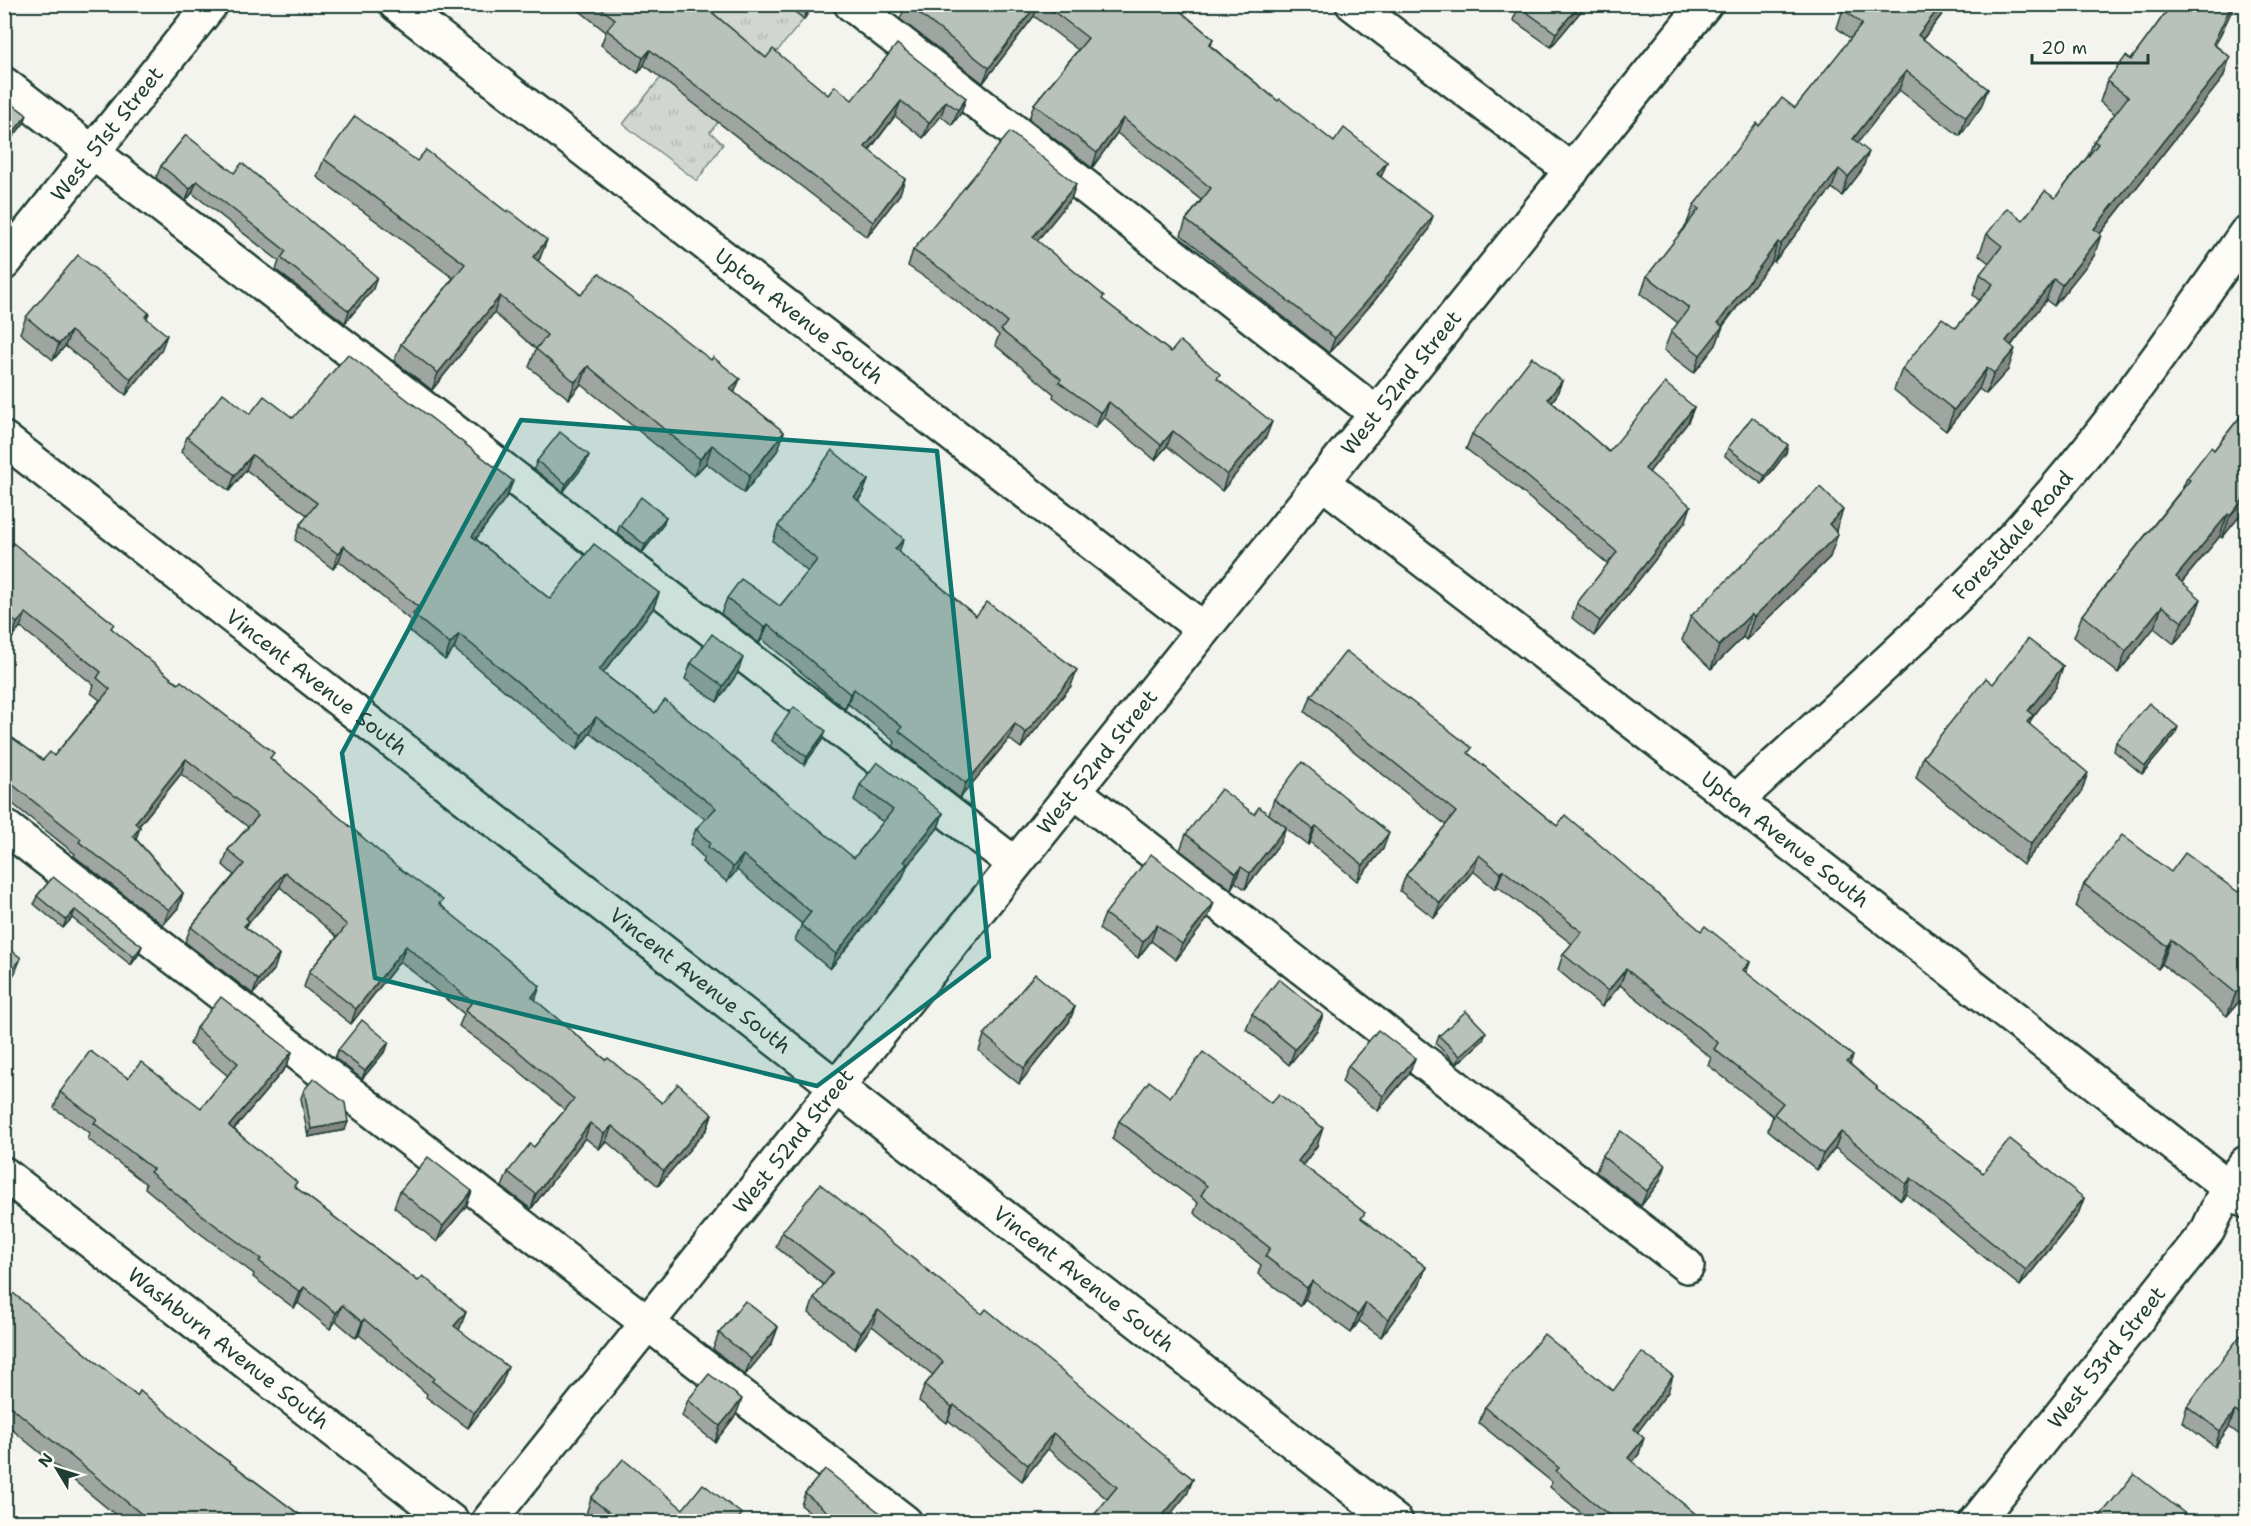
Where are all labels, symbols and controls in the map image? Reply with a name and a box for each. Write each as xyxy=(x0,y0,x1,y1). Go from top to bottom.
scale bar xyxy=(2032,27,2148,65)
text: 20 m xyxy=(2041,36,2087,60)
street label: West 51st Street xyxy=(44,61,170,207)
street label: Upton Avenue South xyxy=(709,242,889,391)
street label: West 52nd Street xyxy=(1335,305,1468,461)
street label: Forestdale Road xyxy=(1947,465,2079,607)
street label: Vincent Avenue South xyxy=(220,603,413,762)
street label: West 52nd Street xyxy=(1031,684,1164,840)
street label: Upton Avenue South xyxy=(1695,765,1875,914)
street label: Vincent Avenue South xyxy=(604,901,797,1060)
street label: West 52nd Street xyxy=(727,1063,860,1220)
street label: Vincent Avenue South xyxy=(987,1200,1180,1359)
street label: Washburn Avenue South xyxy=(122,1261,335,1435)
street label: West 53rd Street xyxy=(2041,1280,2172,1435)
north arrow xyxy=(27,1439,87,1499)
text: N xyxy=(33,1449,58,1472)

